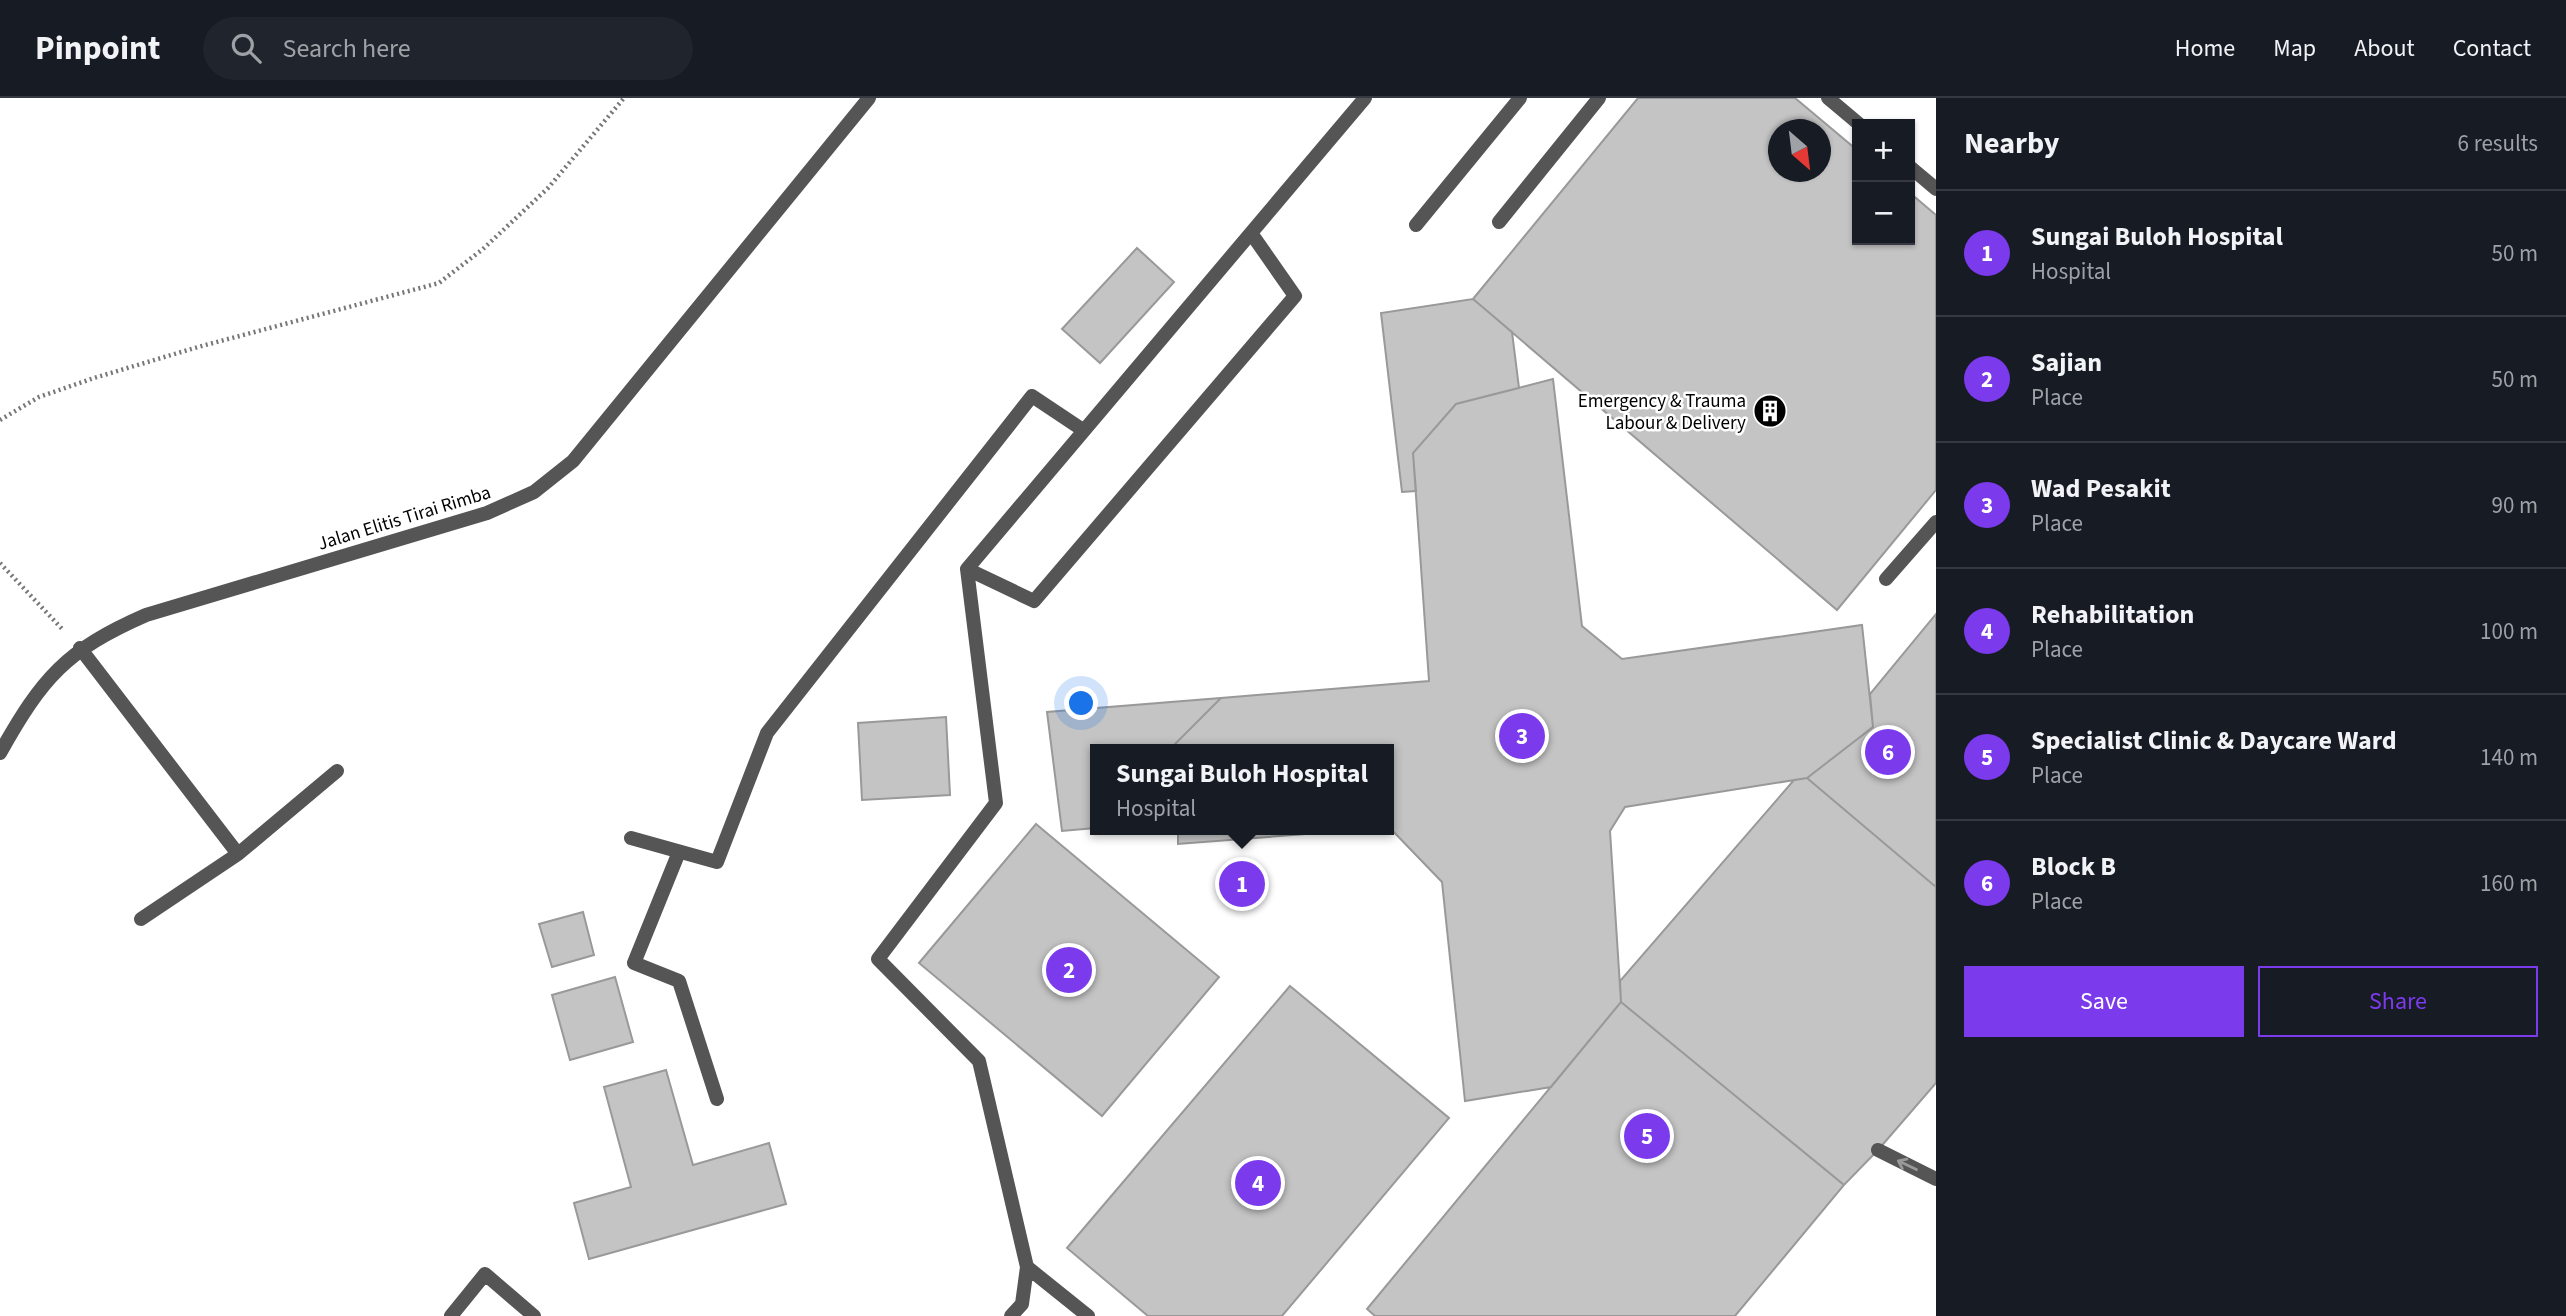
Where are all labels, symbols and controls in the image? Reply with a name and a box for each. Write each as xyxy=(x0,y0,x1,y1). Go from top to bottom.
search box xyxy=(203,17,693,80)
text: Pinpoint xyxy=(35,25,161,72)
icon: search xyxy=(227,29,265,67)
text: Search here xyxy=(283,30,411,67)
text: Home xyxy=(2175,31,2235,66)
text: Map xyxy=(2273,31,2316,66)
text: About xyxy=(2354,31,2415,66)
text: Contact xyxy=(2453,31,2531,66)
north arrow xyxy=(1768,119,1831,182)
map controls xyxy=(1852,119,1915,245)
button: + xyxy=(1852,119,1915,182)
text: Nearby xyxy=(1964,122,2059,165)
text: 6 results xyxy=(2458,127,2538,160)
button: − xyxy=(1852,182,1915,245)
text: Sungai Buloh Hospital xyxy=(2031,218,2283,255)
text: 1 xyxy=(1981,237,1993,270)
text: 50 m xyxy=(2491,237,2538,270)
text: Hospital xyxy=(2031,255,2111,288)
text: Sajian xyxy=(2031,344,2102,381)
text: 2 xyxy=(1981,363,1993,396)
text: 50 m xyxy=(2491,363,2538,396)
text: Place xyxy=(2031,381,2083,414)
place label: Emergency & Trauma Labour & Delivery xyxy=(1578,388,1746,437)
building icon: Emergency & Trauma Labour & Delivery xyxy=(1751,392,1789,430)
text: Wad Pesakit xyxy=(2031,470,2171,507)
street label: Jalan Elitis Tirai Rimba xyxy=(315,479,494,558)
text: 3 xyxy=(1981,489,1993,522)
text: 90 m xyxy=(2491,489,2538,522)
text: Place xyxy=(2031,507,2083,540)
text: Rehabilitation xyxy=(2031,596,2194,633)
text: 4 xyxy=(1981,615,1993,648)
text: 100 m xyxy=(2480,615,2538,648)
text: Place xyxy=(2031,633,2083,666)
your location xyxy=(1064,686,1098,720)
pin: 3 xyxy=(1499,710,1545,762)
text: Specialist Clinic & Daycare Ward xyxy=(2031,722,2397,759)
pin: 6 xyxy=(1865,726,1911,778)
text: 5 xyxy=(1981,741,1993,774)
text: 140 m xyxy=(2480,741,2538,774)
popup xyxy=(1090,744,1394,835)
text: Sungai Buloh Hospital xyxy=(1116,755,1368,792)
text: Place xyxy=(2031,759,2083,792)
text: Hospital xyxy=(1116,792,1196,825)
text: Block B xyxy=(2031,848,2116,885)
pin: 1 xyxy=(1219,858,1265,910)
text: 6 xyxy=(1981,867,1993,900)
text: 160 m xyxy=(2480,867,2538,900)
text: Place xyxy=(2031,885,2083,918)
pin: 2 xyxy=(1046,944,1092,996)
button: Save xyxy=(1964,966,2244,1037)
button: Share xyxy=(2258,966,2538,1037)
pin: 5 xyxy=(1624,1110,1670,1162)
pin: 4 xyxy=(1235,1157,1281,1209)
one-way arrow xyxy=(1897,1157,1918,1171)

